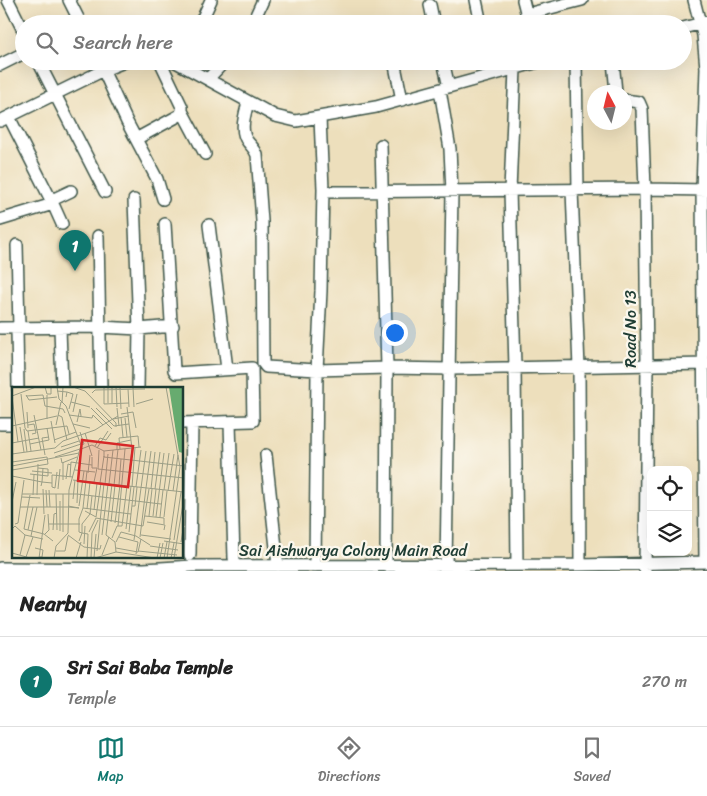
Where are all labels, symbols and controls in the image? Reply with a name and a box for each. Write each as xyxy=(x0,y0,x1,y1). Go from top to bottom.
search box xyxy=(15,15,692,70)
text: Search here xyxy=(73,26,173,59)
icon: search xyxy=(33,29,61,57)
north arrow xyxy=(587,85,632,130)
pin: 1 xyxy=(59,230,91,271)
street label: Road No 13 xyxy=(616,290,645,368)
your location xyxy=(382,320,408,346)
inset map xyxy=(12,387,184,558)
map controls xyxy=(647,466,692,556)
button: locate xyxy=(647,466,692,511)
button: layers xyxy=(647,511,692,556)
street label: Sai Aishwarya Colony Main Road xyxy=(239,536,468,565)
text: Nearby xyxy=(20,585,86,623)
text: Sri Sai Baba Temple xyxy=(67,651,233,684)
text: 1 xyxy=(33,667,39,696)
text: 270 m xyxy=(642,667,687,696)
text: Temple xyxy=(67,684,116,713)
tab: Map xyxy=(97,734,125,789)
tab: Directions xyxy=(318,734,380,789)
tab: Saved xyxy=(574,734,610,789)

